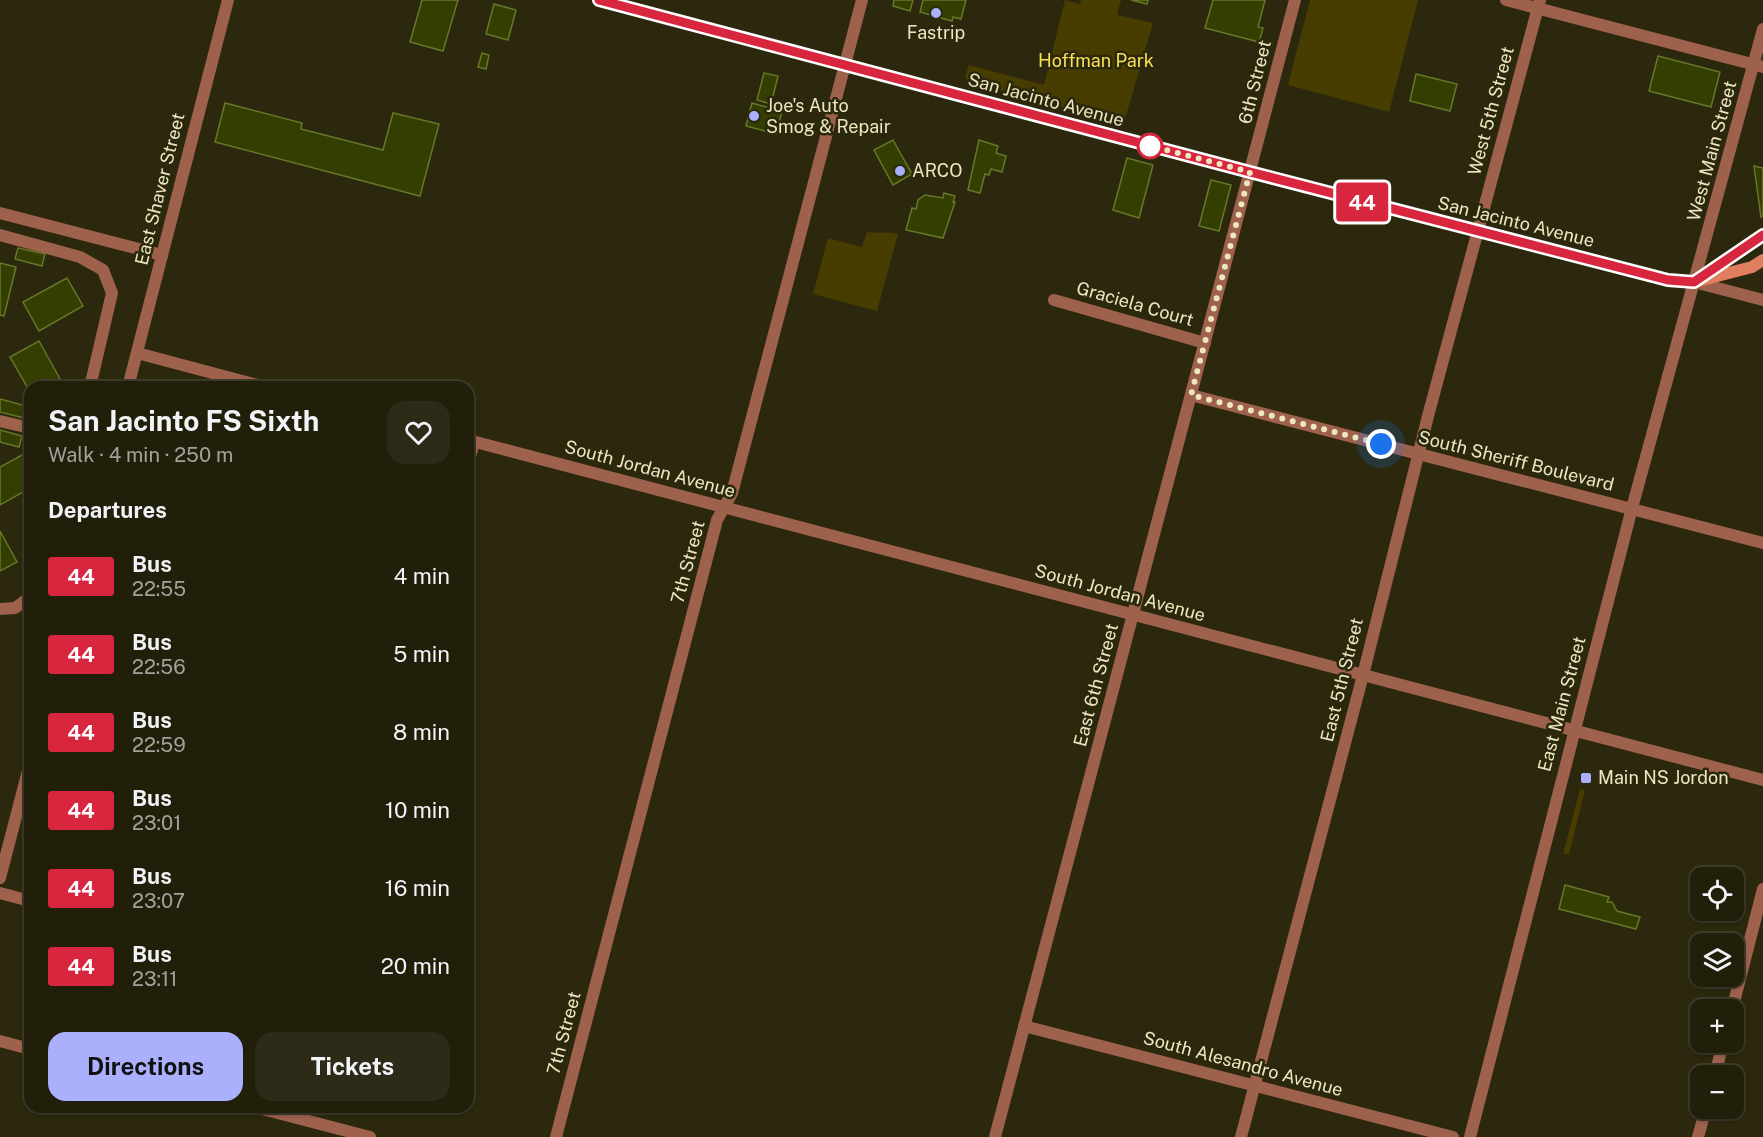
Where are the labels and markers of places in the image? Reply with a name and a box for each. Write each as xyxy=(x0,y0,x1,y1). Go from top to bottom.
marker: Fastrip xyxy=(929,6,943,20)
place label: Fastrip xyxy=(907,22,965,43)
place label: Joe's Auto Smog & Repair xyxy=(766,95,891,137)
marker: Joe's Auto Smog & Repair xyxy=(747,109,761,123)
unlabelled marker xyxy=(1137,133,1163,159)
place label: ARCO xyxy=(912,160,962,181)
marker: ARCO xyxy=(893,164,907,178)
place label: Main NS Jordon xyxy=(1598,767,1729,788)
marker: Main NS Jordon xyxy=(1579,771,1593,785)

